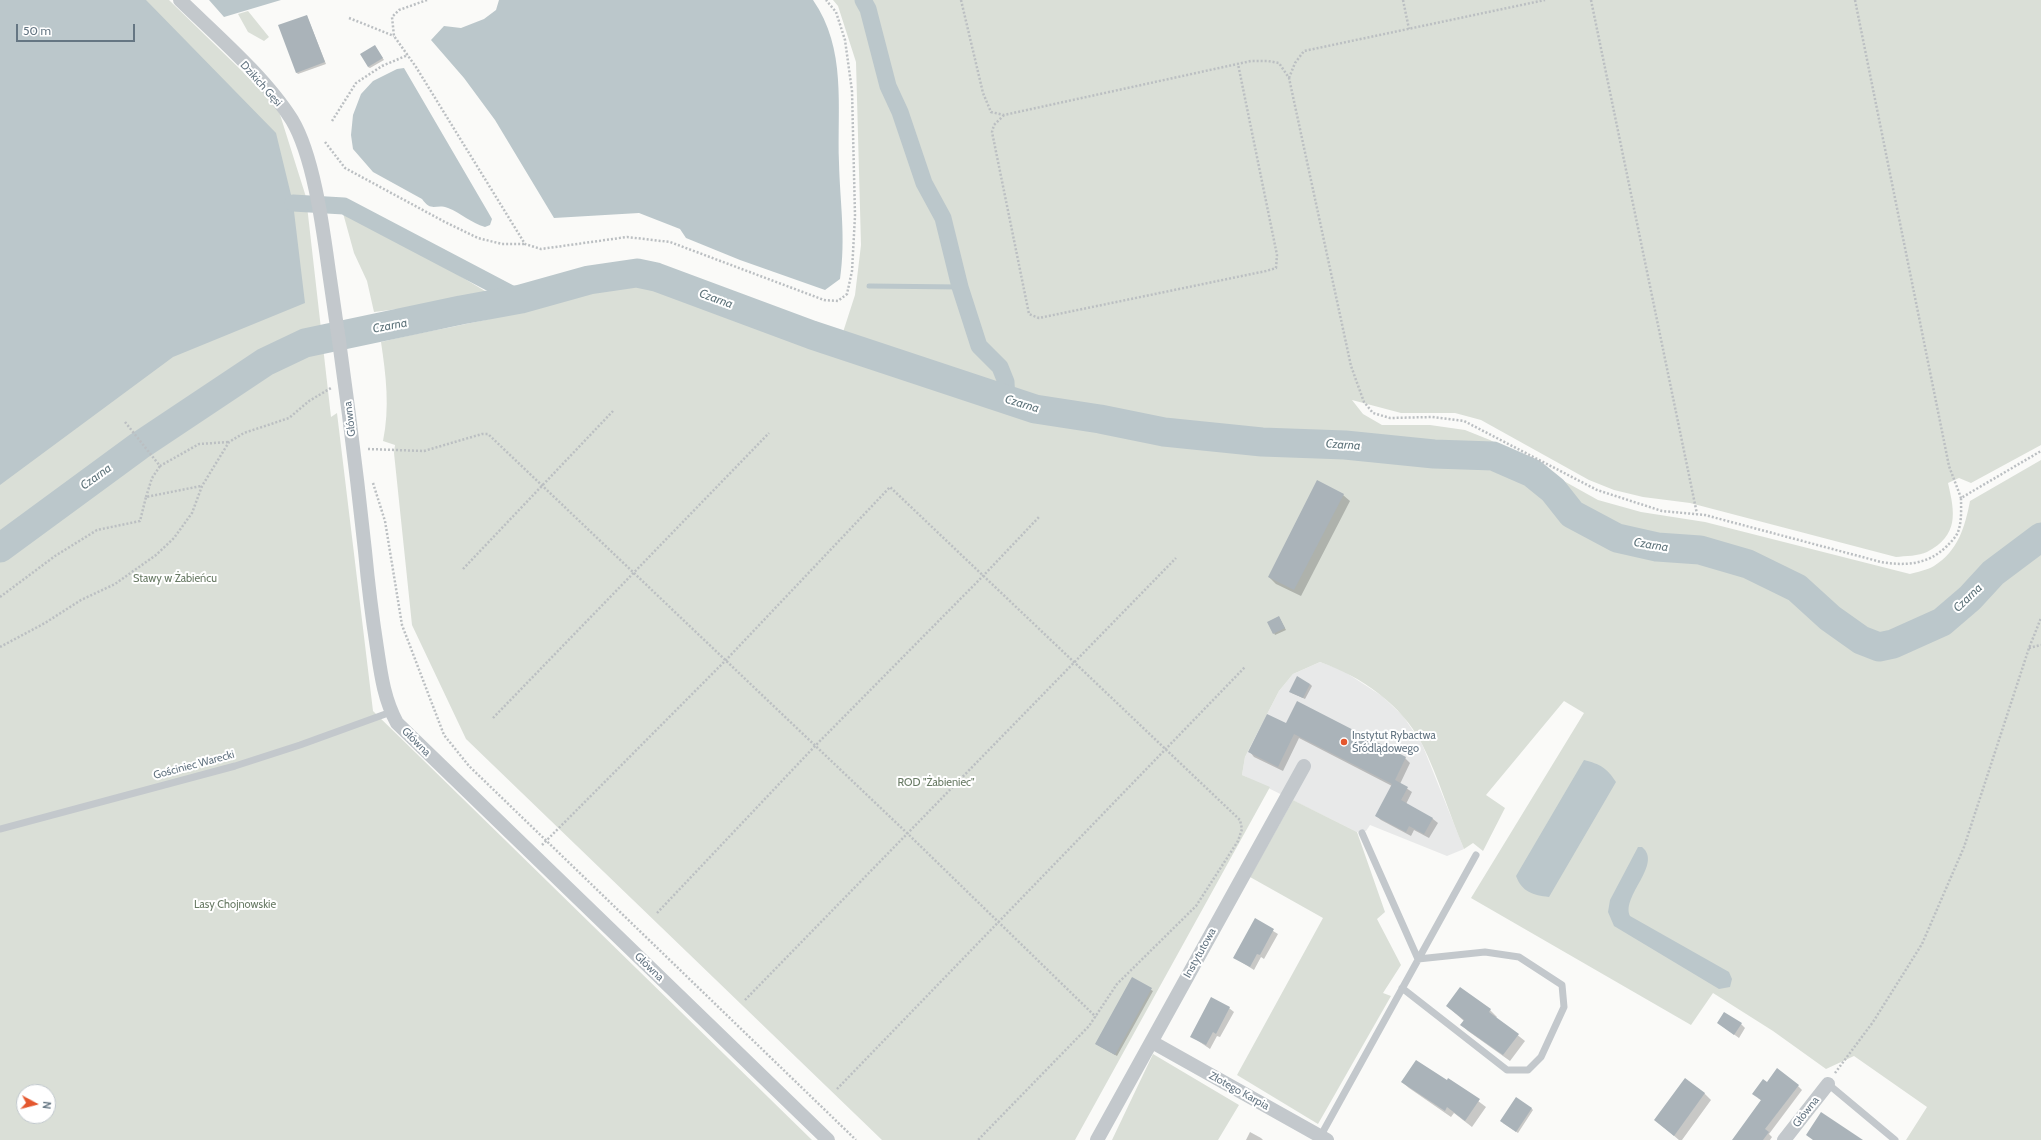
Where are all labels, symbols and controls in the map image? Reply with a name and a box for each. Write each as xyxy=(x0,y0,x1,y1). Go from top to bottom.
scale bar xyxy=(18,16,137,42)
text: 50 m xyxy=(23,23,51,38)
street label: Dzikich Gęsi xyxy=(237,59,285,109)
water label: Czarna xyxy=(697,286,735,312)
water label: Czarna xyxy=(372,316,408,336)
water label: Czarna xyxy=(1003,392,1041,416)
street label: Główna xyxy=(341,401,359,437)
water label: Czarna xyxy=(1325,437,1361,453)
water label: Czarna xyxy=(78,461,114,493)
water label: Czarna xyxy=(1633,535,1669,555)
park label: Stawy w Żabieńcu xyxy=(133,572,217,586)
water label: Czarna xyxy=(1950,581,1986,615)
street label: Główna xyxy=(399,725,433,759)
place label: Instytut Rybactwa Śródlądowego xyxy=(1352,729,1436,755)
marker: Instytut Rybactwa Śródlądowego xyxy=(1339,737,1349,747)
street label: Gościniec Warecki xyxy=(152,748,236,782)
park label: ROD "Żabieniec" xyxy=(897,776,975,790)
park label: Lasy Chojnowskie xyxy=(194,898,276,912)
street label: Instytutowa xyxy=(1181,926,1219,980)
street label: Główna xyxy=(632,950,666,984)
street label: Złotego Karpia xyxy=(1207,1069,1271,1113)
north arrow xyxy=(16,1084,56,1124)
street label: Główna xyxy=(1790,1094,1822,1130)
text: N xyxy=(39,1101,54,1110)

